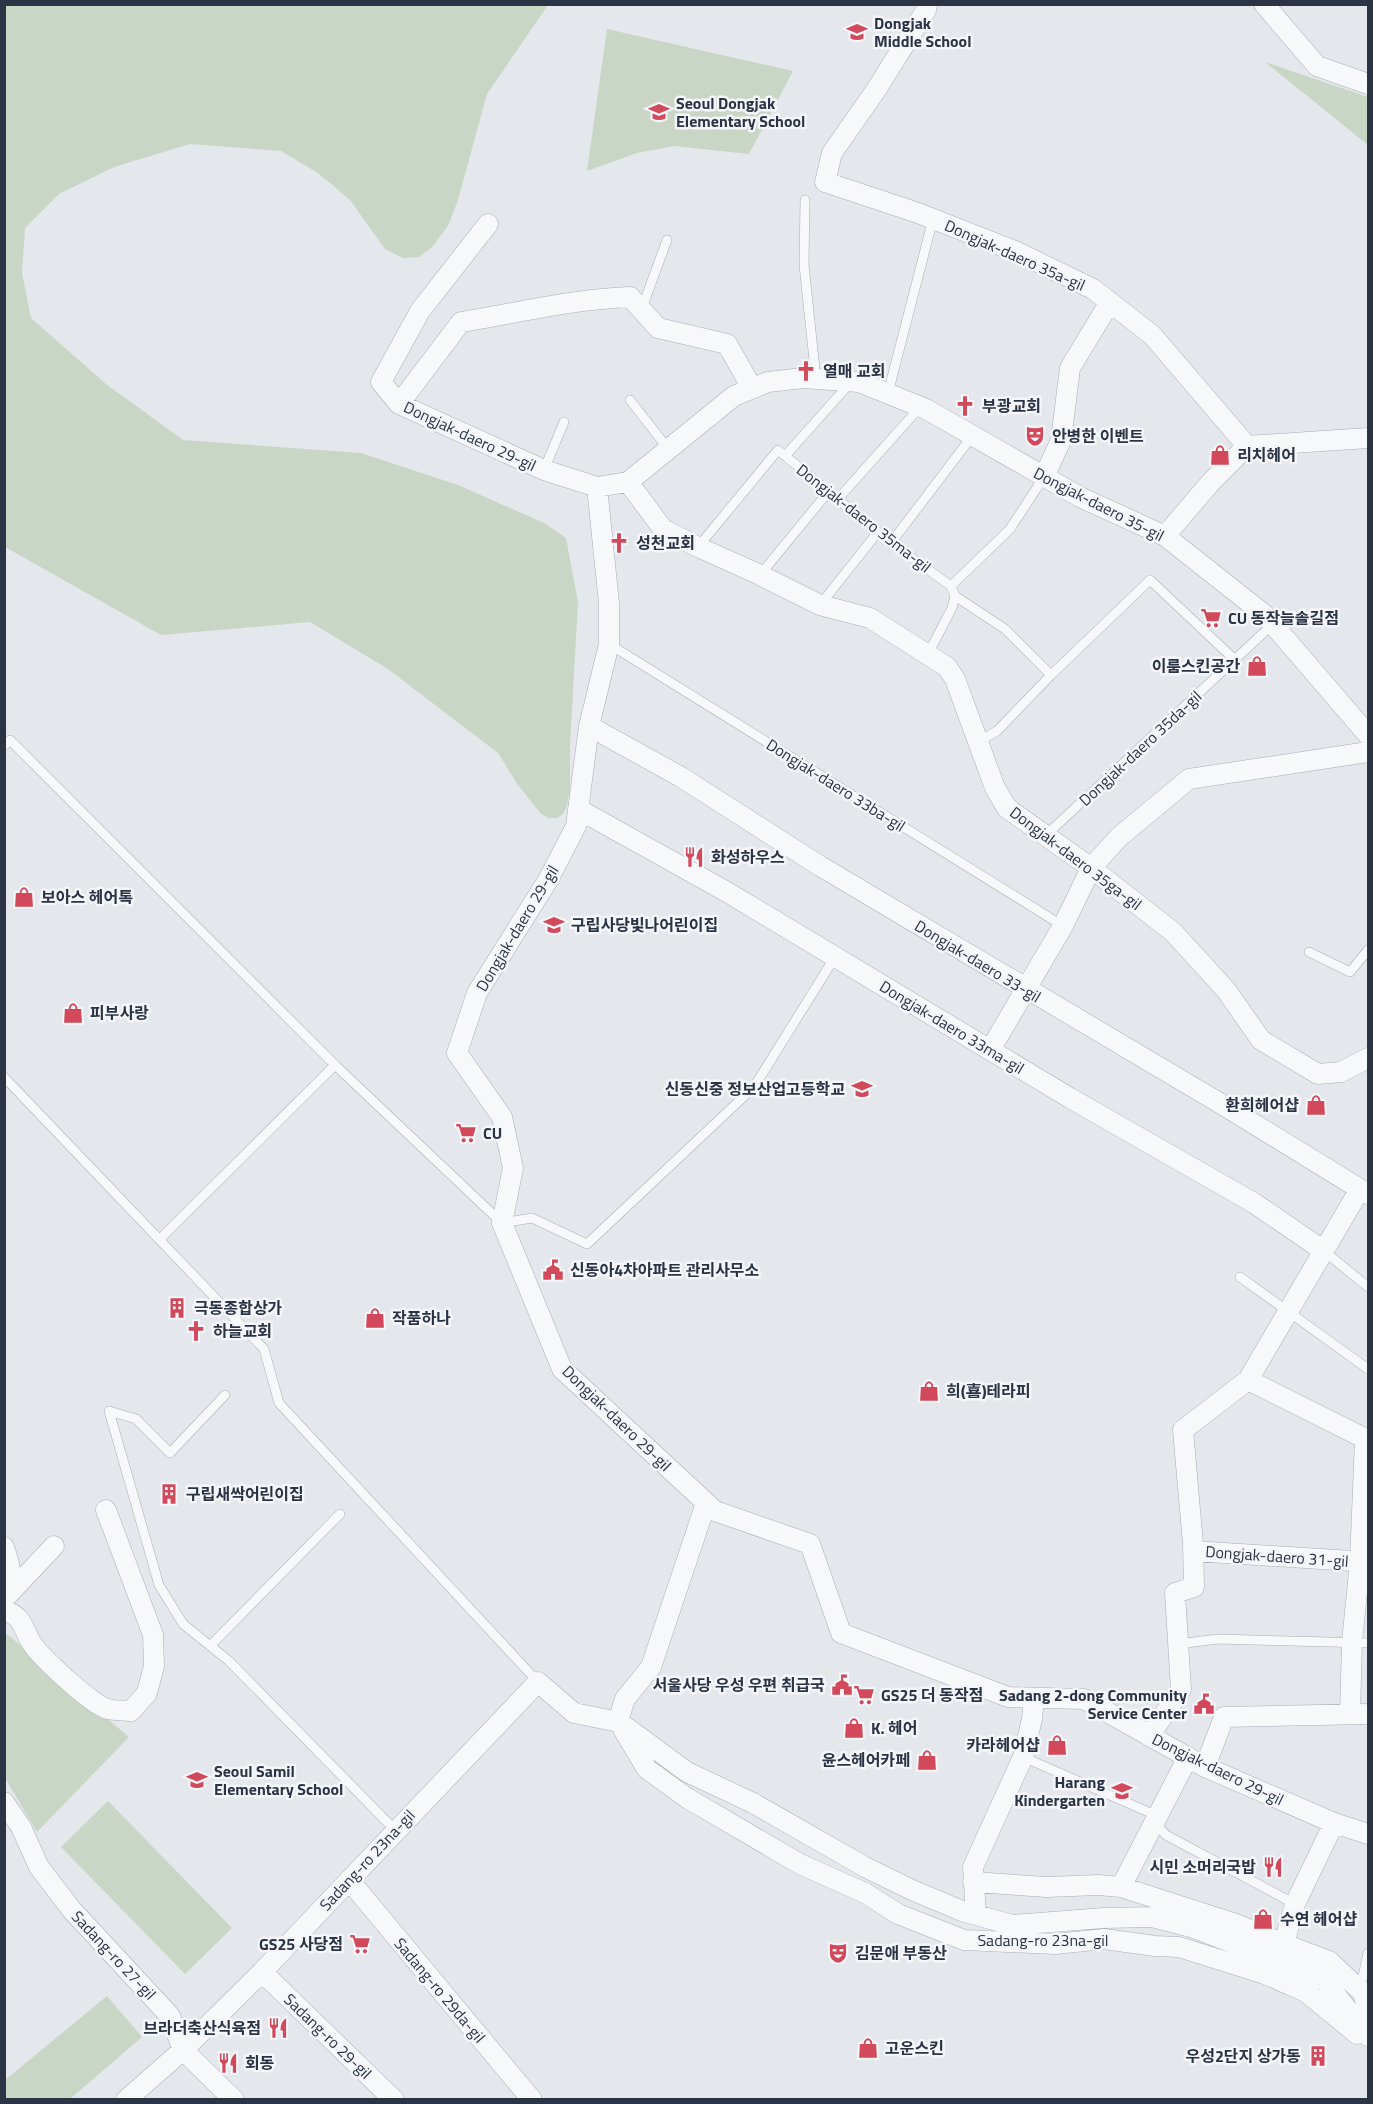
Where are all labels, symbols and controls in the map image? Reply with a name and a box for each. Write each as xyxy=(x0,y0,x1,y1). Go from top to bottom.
place label: Dongjak Middle School xyxy=(874,11,971,53)
school or university icon: Dongjak Middle School xyxy=(845,20,869,44)
place label: Seoul Dongjak Elementary School xyxy=(676,91,805,133)
school or university icon: Seoul Dongjak Elementary School xyxy=(647,100,671,124)
street label: Dongjak-daero 35a-gil xyxy=(941,213,1089,297)
church icon: 열매 교회 xyxy=(794,359,818,383)
place label: 열매 교회 xyxy=(823,359,885,383)
church icon: 부광교회 xyxy=(953,394,977,418)
place label: 부광교회 xyxy=(982,394,1041,418)
street label: Dongjak-daero 29-gil xyxy=(400,395,540,477)
theatre icon: 안병한 이벤트 xyxy=(1023,424,1047,448)
place label: 안병한 이벤트 xyxy=(1052,424,1144,448)
shop icon: 리치헤어 xyxy=(1208,443,1232,467)
place label: 리치헤어 xyxy=(1237,443,1296,467)
street label: Dongjak-daero 35ma-gil xyxy=(792,458,936,578)
street label: Dongjak-daero 35-gil xyxy=(1030,461,1168,547)
church icon: 성천교회 xyxy=(607,531,631,555)
place label: 성천교회 xyxy=(636,531,695,555)
supermarket icon: CU 동작늘솔길점 xyxy=(1199,606,1223,630)
place label: CU 동작늘솔길점 xyxy=(1228,606,1339,630)
place label: 이룸스킨공간 xyxy=(1152,654,1240,678)
shop icon: 이룸스킨공간 xyxy=(1245,654,1269,678)
street label: Dongjak-daero 35da-gil xyxy=(1073,685,1207,811)
street label: Dongjak-daero 33ba-gil xyxy=(762,732,910,838)
street label: Dongjak-daero 35ga-gil xyxy=(1005,800,1147,916)
restaurant icon: 화성하우스 xyxy=(682,845,706,869)
place label: 화성하우스 xyxy=(711,845,785,869)
street label: Dongjak-daero 29-gil xyxy=(470,860,564,996)
shop icon: 보아스 헤어톡 xyxy=(12,885,36,909)
place label: 보아스 헤어톡 xyxy=(41,885,133,909)
school or university icon: 구립사당빛나어린이집 xyxy=(542,913,566,937)
place label: 구립사당빛나어린이집 xyxy=(571,913,718,937)
street label: Dongjak-daero 33-gil xyxy=(910,914,1046,1008)
street label: Dongjak-daero 33ma-gil xyxy=(875,974,1029,1080)
shop icon: 피부사랑 xyxy=(61,1001,85,1025)
place label: 피부사랑 xyxy=(90,1001,149,1025)
place label: 신동신중 정보산업고등학교 xyxy=(665,1077,845,1101)
school or university icon: 신동신중 정보산업고등학교 xyxy=(850,1077,874,1101)
place label: 환희헤어샵 xyxy=(1225,1093,1299,1117)
shop icon: 환희헤어샵 xyxy=(1304,1093,1328,1117)
supermarket icon: CU xyxy=(454,1121,478,1145)
place label: CU xyxy=(483,1121,502,1145)
public building icon: 신동아4차아파트 관리사무소 xyxy=(541,1258,565,1282)
place label: 신동아4차아파트 관리사무소 xyxy=(570,1258,759,1282)
building icon: 극동종합상가 xyxy=(165,1296,189,1320)
place label: 극동종합상가 xyxy=(194,1296,283,1320)
shop icon: 작품하나 xyxy=(363,1306,387,1330)
place label: 작품하나 xyxy=(392,1306,451,1330)
church icon: 하늘교회 xyxy=(184,1319,208,1343)
place label: 하늘교회 xyxy=(213,1319,272,1343)
street label: Dongjak-daero 29-gil xyxy=(557,1359,677,1477)
shop icon: 희(喜)테라피 xyxy=(917,1379,941,1403)
place label: 희(喜)테라피 xyxy=(946,1379,1031,1403)
building icon: 구립새싹어린이집 xyxy=(157,1482,181,1506)
place label: 구립새싹어린이집 xyxy=(186,1482,304,1506)
street label: Dongjak-daero 31-gil xyxy=(1204,1539,1350,1573)
place label: 서울사당 우성 우편 취급국 xyxy=(653,1673,825,1697)
public building icon: 서울사당 우성 우편 취급국 xyxy=(830,1673,854,1697)
supermarket icon: GS25 더 동작점 xyxy=(852,1683,876,1707)
place label: GS25 더 동작점 xyxy=(881,1683,983,1707)
place label: Sadang 2-dong Community Service Center xyxy=(999,1683,1187,1725)
public building icon: Sadang 2-dong Community Service Center xyxy=(1192,1692,1216,1716)
shop icon: K. 헤어 xyxy=(842,1716,866,1740)
place label: K. 헤어 xyxy=(871,1716,918,1740)
street label: Dongjak-daero 29-gil xyxy=(1148,1727,1288,1811)
place label: 카라헤어샵 xyxy=(966,1733,1040,1757)
shop icon: 카라헤어샵 xyxy=(1045,1733,1069,1757)
place label: 윤스헤어카페 xyxy=(822,1748,910,1772)
shop icon: 윤스헤어카페 xyxy=(915,1748,939,1772)
place label: Seoul Samil Elementary School xyxy=(214,1759,343,1801)
school or university icon: Seoul Samil Elementary School xyxy=(185,1768,209,1792)
place label: Harang Kindergarten xyxy=(1014,1770,1105,1812)
school or university icon: Harang Kindergarten xyxy=(1110,1779,1134,1803)
street label: Sadang-ro 23na-gil xyxy=(314,1804,420,1916)
place label: 시민 소머리국밥 xyxy=(1149,1855,1256,1879)
restaurant icon: 시민 소머리국밥 xyxy=(1261,1855,1285,1879)
street label: Sadang-ro 27-gil xyxy=(66,1905,162,2005)
shop icon: 수연 헤어샵 xyxy=(1251,1907,1275,1931)
place label: 수연 헤어샵 xyxy=(1280,1907,1357,1931)
street label: Sadang-ro 23na-gil xyxy=(977,1928,1109,1952)
place label: GS25 사당점 xyxy=(259,1932,343,1956)
supermarket icon: GS25 사당점 xyxy=(348,1932,372,1956)
street label: Sadang-ro 29da-gil xyxy=(389,1932,491,2048)
theatre icon: 김문애 부동산 xyxy=(826,1941,850,1965)
place label: 김문애 부동산 xyxy=(855,1941,947,1965)
street label: Sadang-ro 29-gil xyxy=(278,1988,378,2084)
place label: 브라더축산식육점 xyxy=(143,2016,261,2040)
restaurant icon: 브라더축산식육점 xyxy=(266,2016,290,2040)
shop icon: 고운스킨 xyxy=(856,2036,880,2060)
place label: 고운스킨 xyxy=(885,2036,944,2060)
place label: 우성2단지 상가동 xyxy=(1185,2044,1301,2068)
building icon: 우성2단지 상가동 xyxy=(1306,2044,1330,2068)
restaurant icon: 회동 xyxy=(216,2051,240,2075)
place label: 회동 xyxy=(245,2051,274,2075)

